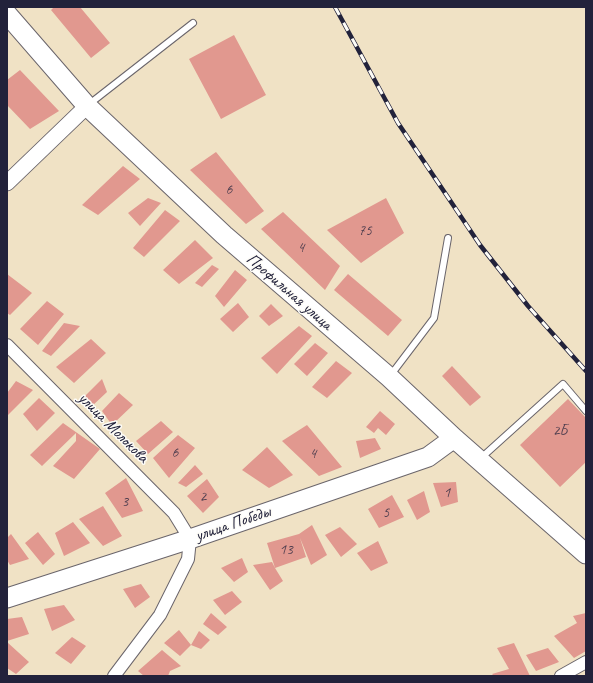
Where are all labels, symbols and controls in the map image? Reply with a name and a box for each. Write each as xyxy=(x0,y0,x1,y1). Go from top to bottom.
house number: 6 xyxy=(226,181,232,199)
house number: 75 xyxy=(358,222,372,240)
house number: 4 xyxy=(298,239,304,257)
street label: Профильная улица xyxy=(242,249,336,335)
street label: улица Молокова xyxy=(73,388,153,468)
house number: 2Б xyxy=(553,422,567,440)
house number: 6 xyxy=(172,444,178,462)
house number: 4 xyxy=(310,445,316,463)
house number: 1 xyxy=(444,484,450,502)
house number: 2 xyxy=(200,488,206,506)
house number: 3 xyxy=(122,493,128,511)
street label: улица Победы xyxy=(193,502,273,546)
house number: 5 xyxy=(383,504,389,522)
house number: 13 xyxy=(279,541,293,559)

